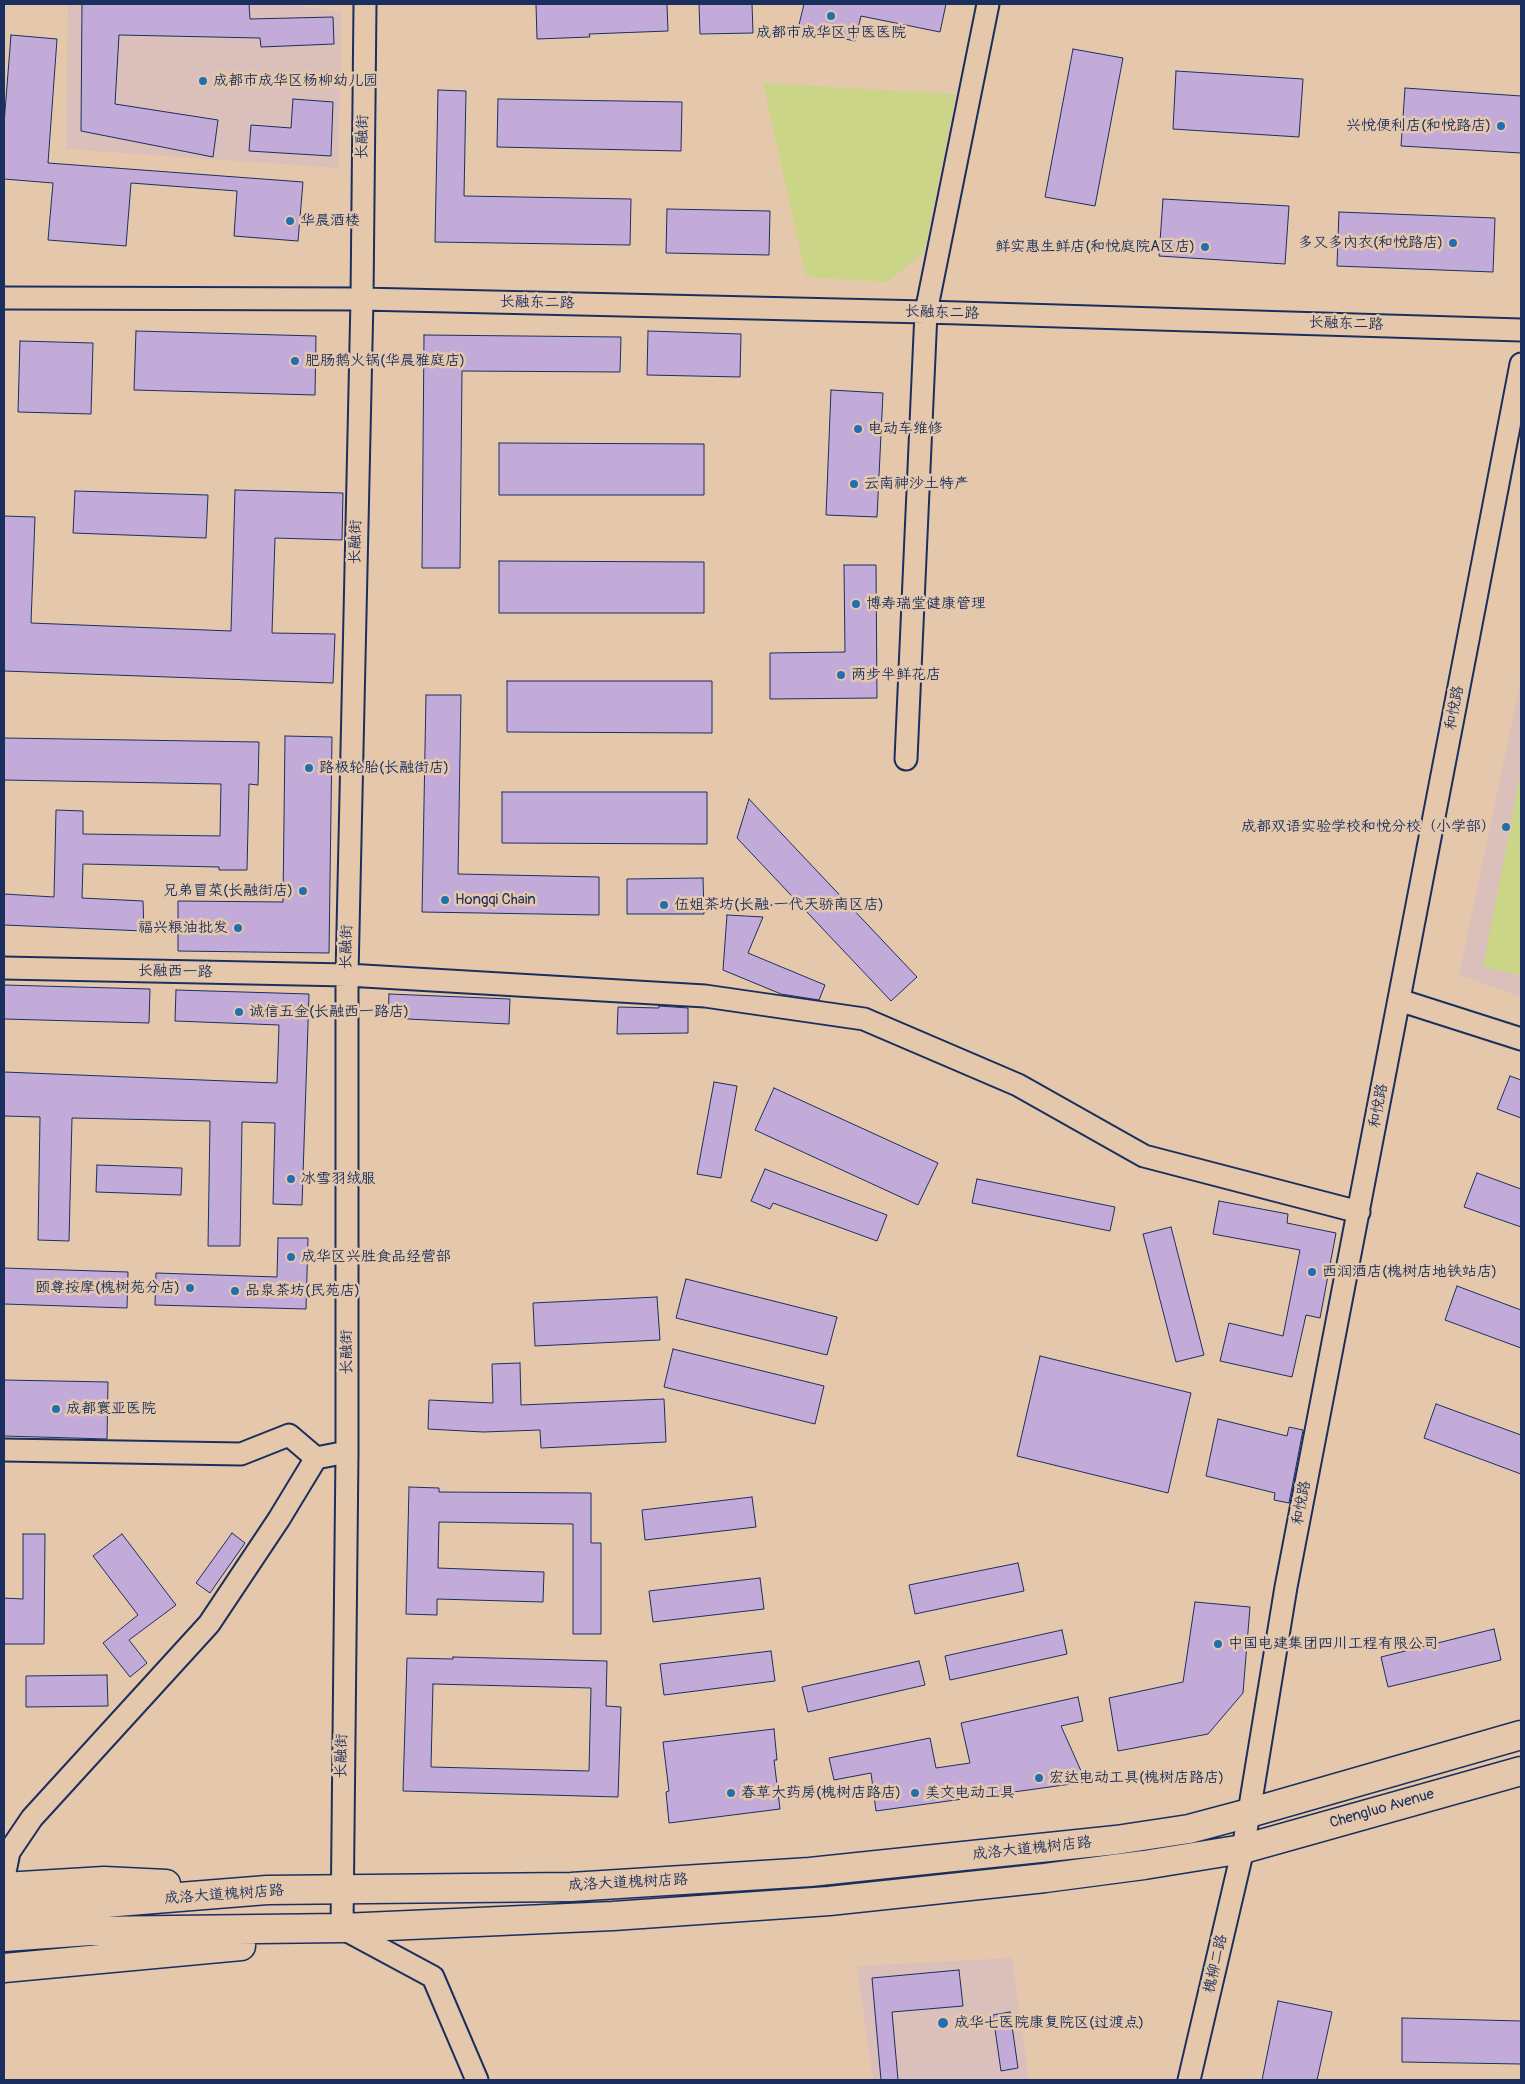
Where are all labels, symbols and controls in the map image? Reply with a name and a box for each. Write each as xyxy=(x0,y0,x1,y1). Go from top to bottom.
marker: 成都市成华区中医医院 xyxy=(825,10,837,22)
place label: 成都市成华区中医医院 xyxy=(756,24,906,42)
place label: 成都市成华区杨柳幼儿园 xyxy=(213,72,378,90)
marker: 成都市成华区杨柳幼儿园 xyxy=(197,75,209,87)
street label: 长融街 xyxy=(354,114,372,160)
place label: 兴悦便利店(和悦路店) xyxy=(1346,117,1491,135)
marker: 兴悦便利店(和悦路店) xyxy=(1495,120,1507,132)
place label: 华晨酒楼 xyxy=(300,212,360,230)
marker: 华晨酒楼 xyxy=(284,215,296,227)
place label: 多又多内衣(和悦路店) xyxy=(1298,234,1443,252)
marker: 多又多内衣(和悦路店) xyxy=(1447,237,1459,249)
place label: 鲜实惠生鲜店(和悦庭院A区店) xyxy=(995,238,1195,256)
marker: 鲜实惠生鲜店(和悦庭院A区店) xyxy=(1199,241,1211,253)
street label: 长融东二路 xyxy=(499,293,575,313)
street label: 长融东二路 xyxy=(904,303,980,323)
street label: 长融东二路 xyxy=(1308,314,1384,334)
place label: 肥肠鹅火锅(华晨雅庭店) xyxy=(305,352,465,370)
marker: 肥肠鹅火锅(华晨雅庭店) xyxy=(289,355,301,367)
place label: 电动车维修 xyxy=(868,420,943,438)
marker: 电动车维修 xyxy=(852,423,864,435)
place label: 云南神沙土特产 xyxy=(864,475,969,493)
marker: 云南神沙土特产 xyxy=(848,478,860,490)
street label: 长融街 xyxy=(347,519,365,565)
place label: 博寿瑞堂健康管理 xyxy=(866,595,986,613)
marker: 博寿瑞堂健康管理 xyxy=(850,598,862,610)
place label: 两步半鲜花店 xyxy=(851,666,941,684)
marker: 两步半鲜花店 xyxy=(835,669,847,681)
street label: 和悦路 xyxy=(1442,684,1468,732)
place label: 路极轮胎(长融街店) xyxy=(319,759,449,777)
marker: 路极轮胎(长融街店) xyxy=(303,762,315,774)
place label: 成都双语实验学校和悦分校（小学部） xyxy=(1241,818,1496,836)
marker: 成都双语实验学校和悦分校（小学部） xyxy=(1500,821,1512,833)
place label: 兄弟冒菜(长融街店) xyxy=(163,882,293,900)
marker: 兄弟冒菜(长融街店) xyxy=(297,885,309,897)
place label: Hongqi Chain xyxy=(455,891,536,909)
marker: Hongqi Chain xyxy=(439,894,451,906)
place label: 伍姐茶坊(长融·一代天骄南区店) xyxy=(674,896,884,914)
marker: 伍姐茶坊(长融·一代天骄南区店) xyxy=(658,899,670,911)
place label: 福兴粮油批发 xyxy=(138,919,228,937)
marker: 福兴粮油批发 xyxy=(232,922,244,934)
street label: 长融街 xyxy=(338,924,356,970)
street label: 长融西一路 xyxy=(137,962,213,982)
place label: 诚信五金(长融西一路店) xyxy=(249,1003,409,1021)
marker: 诚信五金(长融西一路店) xyxy=(233,1006,245,1018)
street label: 和悦路 xyxy=(1366,1082,1392,1130)
place label: 冰雪羽绒服 xyxy=(301,1170,376,1188)
marker: 冰雪羽绒服 xyxy=(285,1173,297,1185)
place label: 成华区兴胜食品经营部 xyxy=(301,1248,451,1266)
marker: 成华区兴胜食品经营部 xyxy=(285,1251,297,1263)
place label: 西润酒店(槐树店地铁站店) xyxy=(1322,1263,1497,1281)
marker: 西润酒店(槐树店地铁站店) xyxy=(1306,1266,1318,1278)
place label: 颐尊按摩(槐树苑分店) xyxy=(35,1279,180,1297)
marker: 颐尊按摩(槐树苑分店) xyxy=(184,1282,196,1294)
place label: 品泉茶坊(民苑店) xyxy=(245,1282,360,1300)
marker: 品泉茶坊(民苑店) xyxy=(229,1285,241,1297)
street label: 长融街 xyxy=(338,1330,356,1374)
place label: 成都寰亚医院 xyxy=(66,1400,156,1418)
marker: 成都寰亚医院 xyxy=(50,1403,62,1415)
street label: 和悦路 xyxy=(1289,1479,1315,1527)
place label: 中国电建集团四川工程有限公司 xyxy=(1228,1635,1438,1653)
marker: 中国电建集团四川工程有限公司 xyxy=(1212,1638,1224,1650)
street label: 长融街 xyxy=(333,1733,351,1779)
place label: 宏达电动工具(槐树店路店) xyxy=(1049,1769,1224,1787)
marker: 宏达电动工具(槐树店路店) xyxy=(1033,1772,1045,1784)
place label: 春草大药房(槐树店路店) xyxy=(741,1784,901,1802)
place label: 美文电动工具 xyxy=(925,1784,1015,1802)
street label: Chengluo Avenue xyxy=(1328,1785,1436,1833)
marker: 春草大药房(槐树店路店) xyxy=(725,1787,737,1799)
marker: 美文电动工具 xyxy=(909,1787,921,1799)
street label: 成洛大道槐树店路 xyxy=(971,1834,1093,1864)
street label: 成洛大道槐树店路 xyxy=(568,1871,688,1895)
street label: 成洛大道槐树店路 xyxy=(164,1882,284,1908)
street label: 槐柳二路 xyxy=(1200,1933,1232,1995)
place label: 成华七医院康复院区(过渡点) xyxy=(954,2014,1144,2032)
marker: 成华七医院康复院区(过渡点) xyxy=(936,2016,950,2030)

